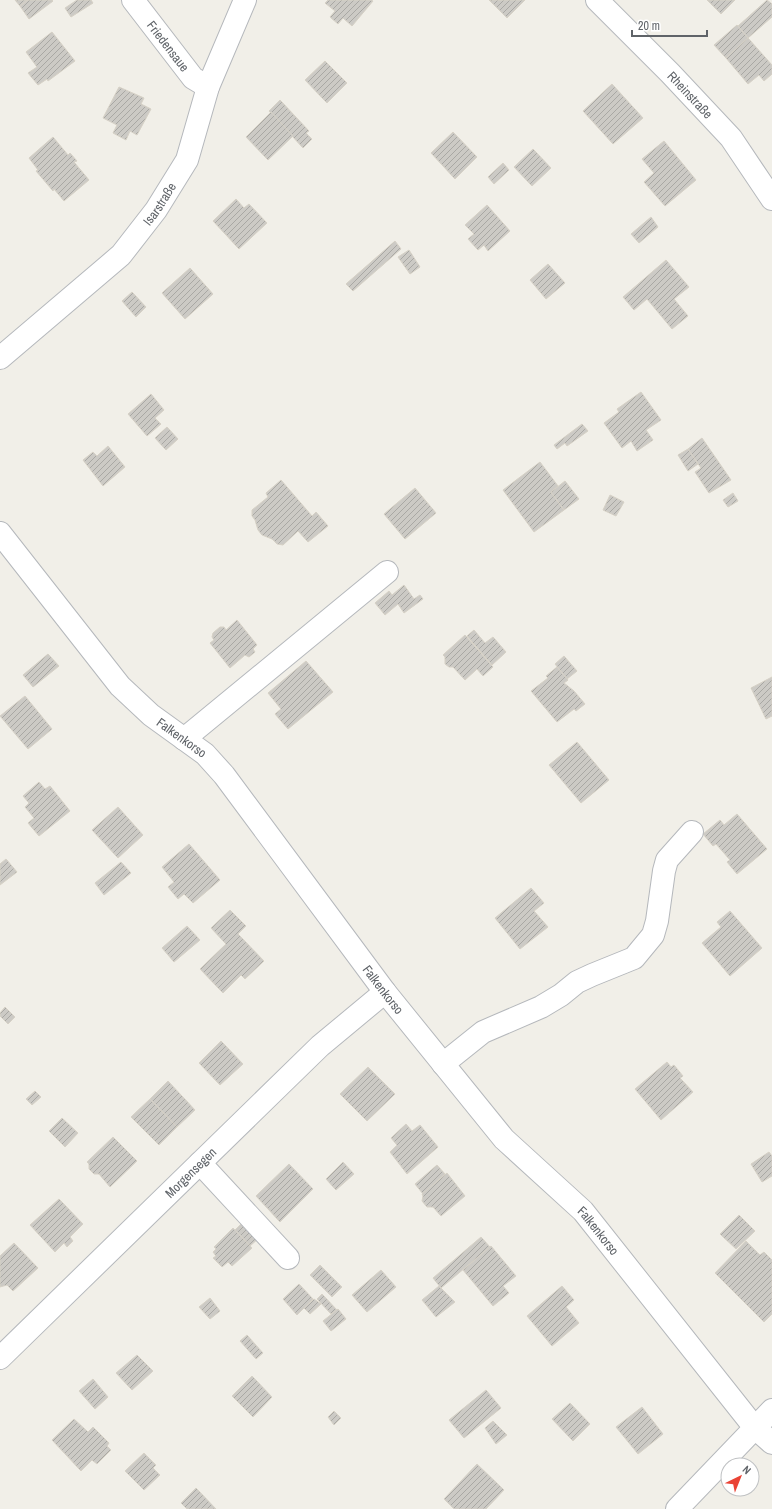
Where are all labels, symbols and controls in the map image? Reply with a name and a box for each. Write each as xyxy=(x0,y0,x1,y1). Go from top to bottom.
scale bar xyxy=(632,12,707,38)
street label: Friedensaue xyxy=(143,17,193,75)
text: 20 m xyxy=(638,18,660,34)
street label: Rheinstraße xyxy=(664,68,716,122)
street label: Isarstraße xyxy=(139,179,180,229)
street label: Falkenkorso xyxy=(153,714,210,762)
street label: Falkenkorso xyxy=(359,962,407,1018)
street label: Morgensegen xyxy=(161,1144,220,1202)
street label: Falkenkorso xyxy=(574,1202,623,1259)
north arrow xyxy=(720,1457,760,1497)
text: N xyxy=(740,1462,754,1477)

